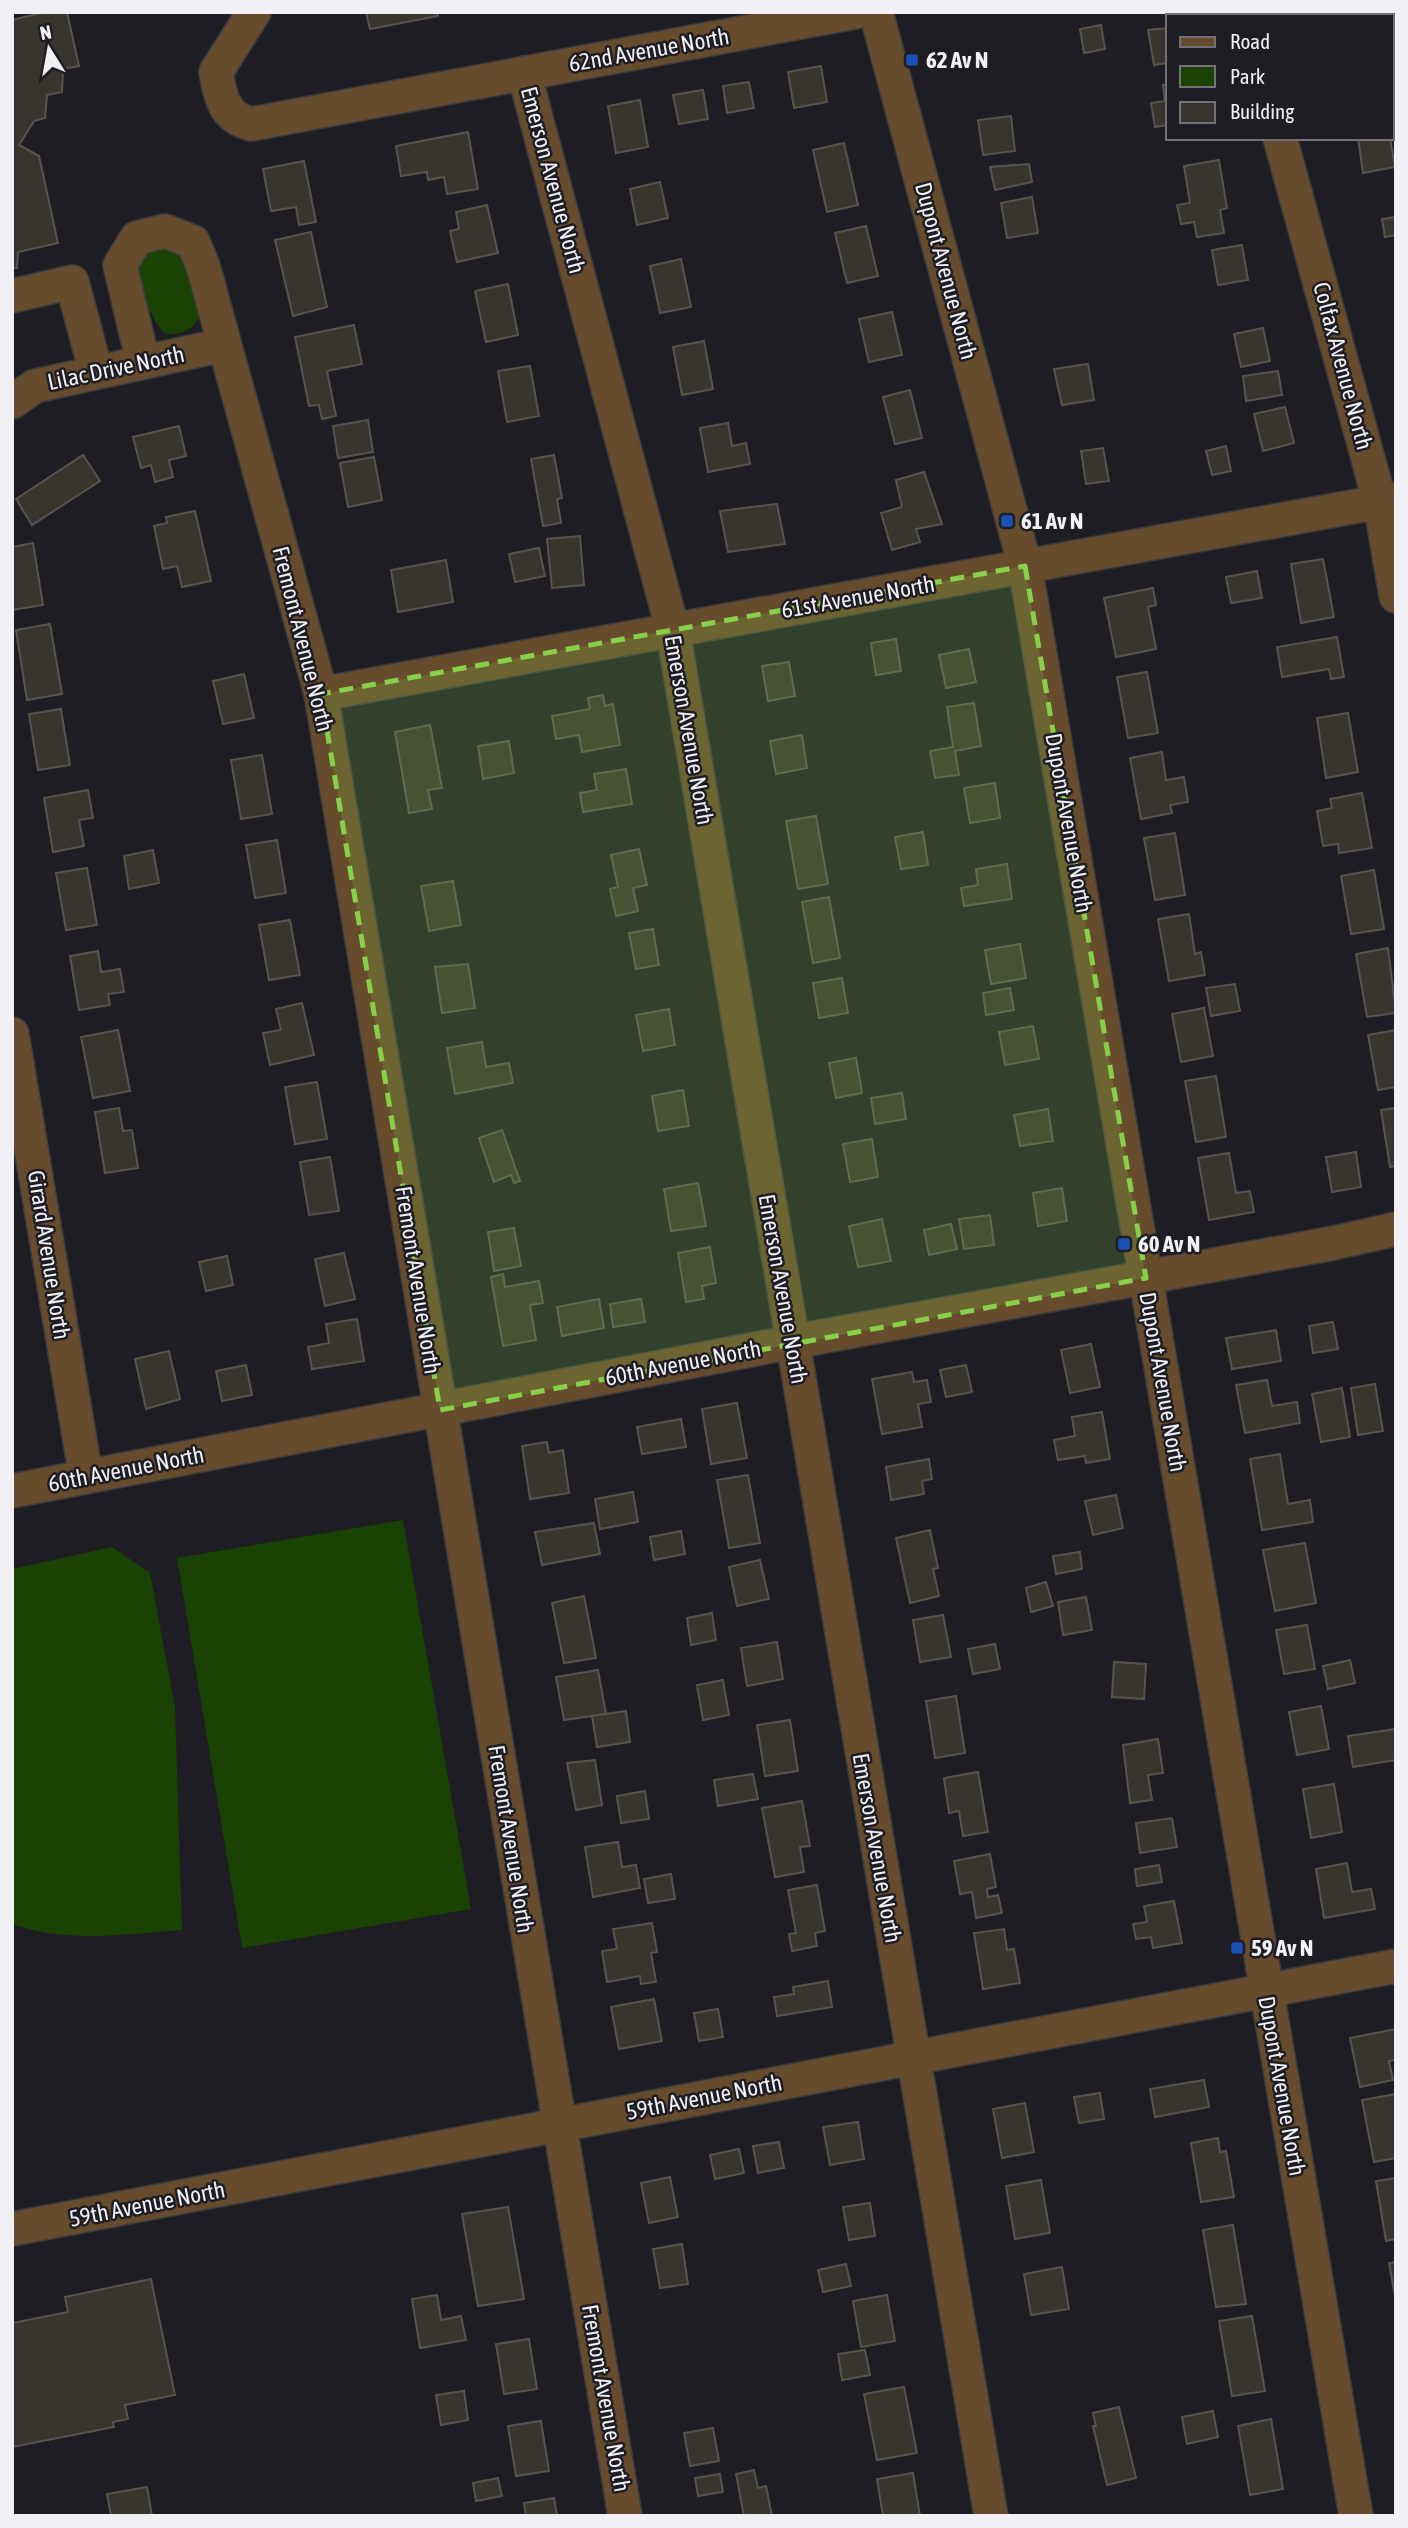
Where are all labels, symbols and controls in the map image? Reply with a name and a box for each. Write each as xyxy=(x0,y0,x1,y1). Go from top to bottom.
north arrow xyxy=(14,14,84,84)
legend xyxy=(1166,14,1394,140)
text: N xyxy=(38,20,53,44)
street label: 62nd Avenue North xyxy=(567,23,731,77)
text: Road xyxy=(1230,29,1270,53)
place label: 62 Av N xyxy=(926,47,988,73)
marker: 62 Av N xyxy=(904,52,920,68)
text: Park xyxy=(1230,64,1265,88)
street label: Emerson Avenue North xyxy=(516,84,590,276)
text: Building xyxy=(1230,99,1294,123)
street label: Dupont Avenue North xyxy=(910,180,982,362)
street label: Colfax Avenue North xyxy=(1308,279,1378,453)
street label: Lilac Drive North xyxy=(45,341,187,395)
place label: 61 Av N xyxy=(1021,508,1083,534)
marker: 61 Av N xyxy=(999,513,1015,529)
street label: Fremont Avenue North xyxy=(267,544,339,734)
street label: 61st Avenue North xyxy=(779,571,937,623)
street label: Emerson Avenue North xyxy=(659,633,719,827)
street label: Dupont Avenue North xyxy=(1040,731,1098,915)
street label: Girard Avenue North xyxy=(23,1169,75,1341)
street label: Fremont Avenue North xyxy=(390,1184,446,1376)
street label: Emerson Avenue North xyxy=(753,1192,813,1386)
place label: 60 Av N xyxy=(1138,1231,1200,1257)
marker: 60 Av N xyxy=(1116,1236,1132,1252)
street label: Dupont Avenue North xyxy=(1134,1290,1192,1474)
street label: 60th Avenue North xyxy=(603,1335,763,1391)
street label: 60th Avenue North xyxy=(46,1441,206,1497)
street label: Fremont Avenue North xyxy=(483,1743,539,1935)
street label: Emerson Avenue North xyxy=(847,1751,907,1945)
place label: 59 Av N xyxy=(1251,1935,1313,1961)
marker: 59 Av N xyxy=(1229,1940,1245,1956)
street label: Dupont Avenue North xyxy=(1253,1994,1311,2178)
street label: 59th Avenue North xyxy=(624,2069,784,2125)
street label: 59th Avenue North xyxy=(67,2176,227,2232)
street label: Fremont Avenue North xyxy=(577,2302,635,2494)

